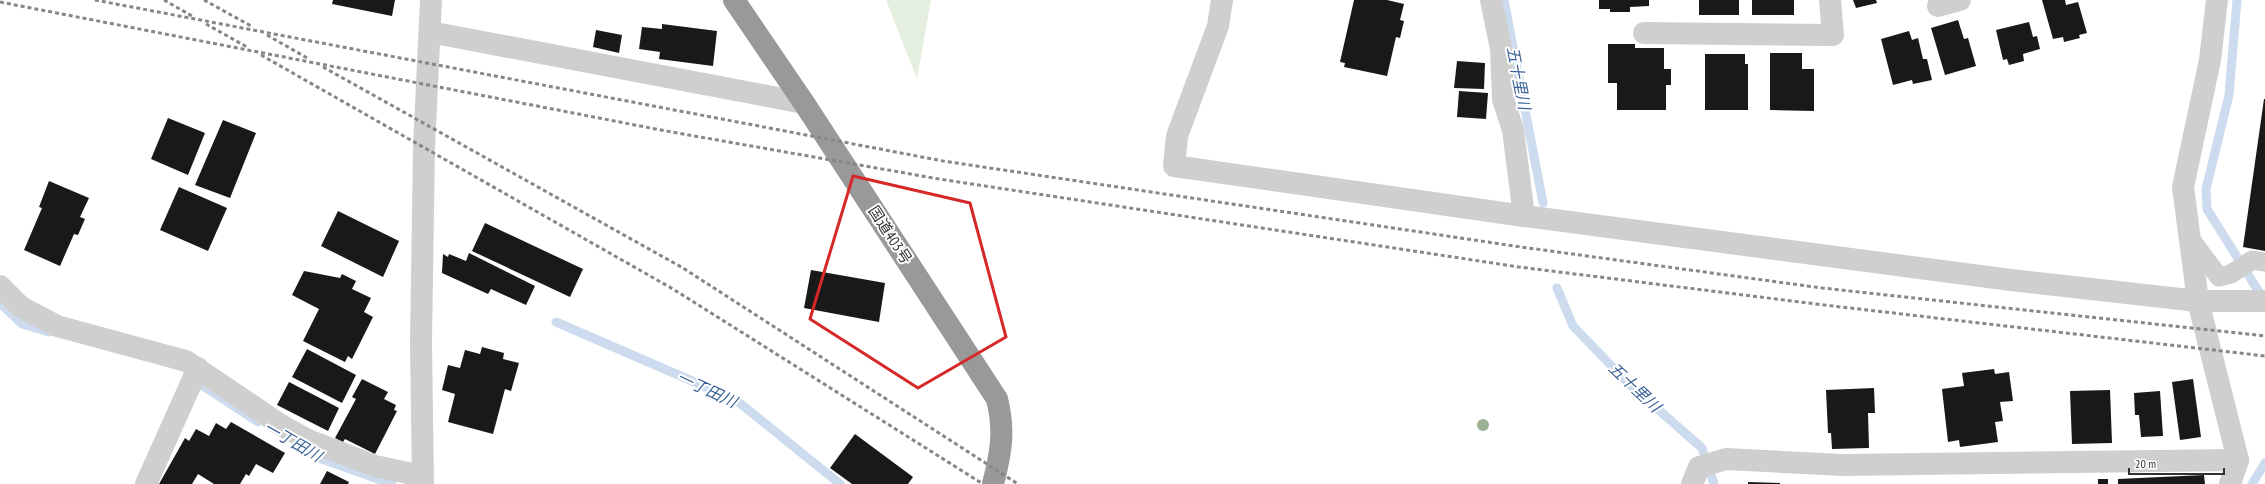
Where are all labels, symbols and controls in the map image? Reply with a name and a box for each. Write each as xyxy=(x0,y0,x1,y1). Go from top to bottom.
water label: 五十里川 xyxy=(1503,45,1535,113)
street label: 国道403号 xyxy=(865,202,916,267)
water label: 五十里川 xyxy=(1605,358,1667,417)
water label: 一丁田川 xyxy=(674,366,742,412)
water label: 一丁田川 xyxy=(260,416,327,467)
scale bar xyxy=(2129,450,2224,476)
text: 20 m xyxy=(2135,456,2156,471)

